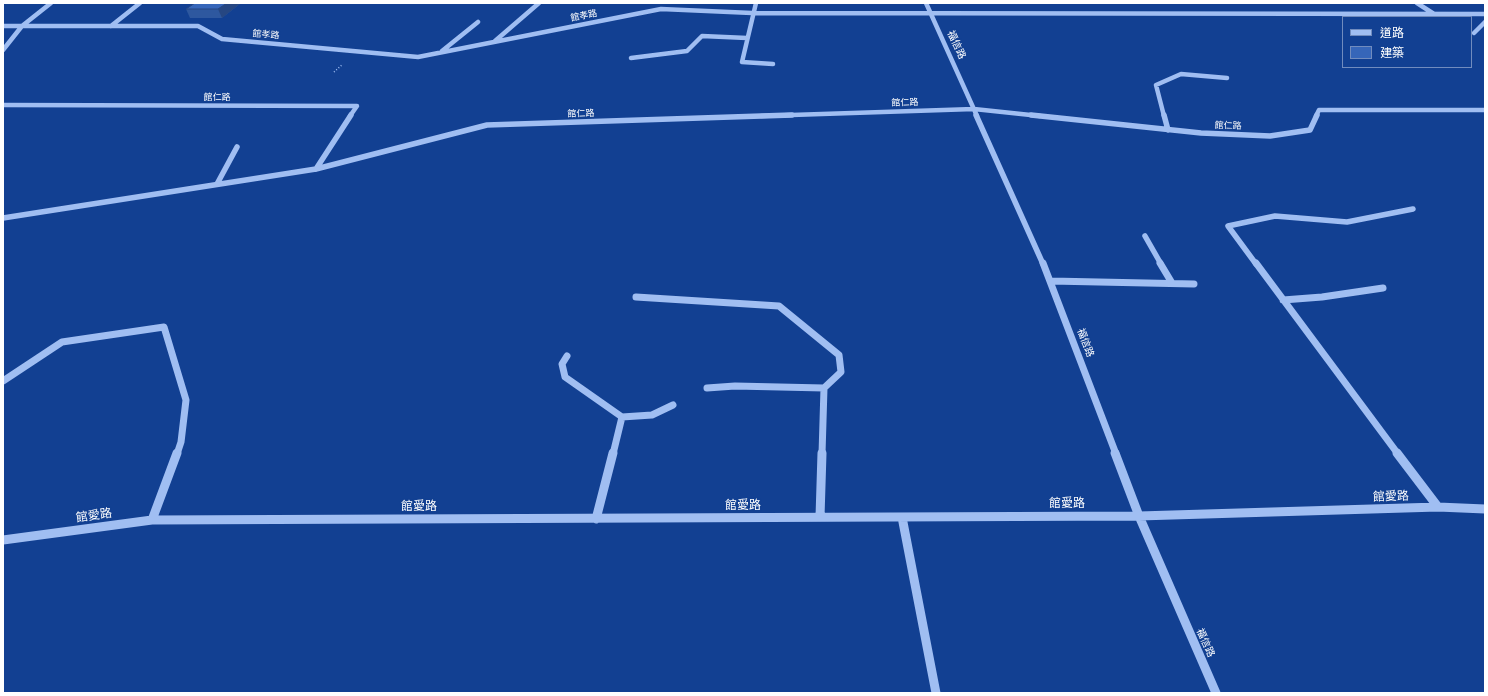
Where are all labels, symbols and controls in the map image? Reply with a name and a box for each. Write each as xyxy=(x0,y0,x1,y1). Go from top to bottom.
street label: 館孝路 xyxy=(570,8,598,24)
legend xyxy=(1342,16,1472,68)
text: 道路 xyxy=(1380,26,1404,41)
street label: 館孝路 xyxy=(252,28,280,42)
street label: 福信路 xyxy=(944,29,968,61)
text: 建築 xyxy=(1380,46,1404,61)
street label: 館仁路 xyxy=(204,93,230,103)
street label: 館仁路 xyxy=(891,97,919,109)
street label: 館仁路 xyxy=(567,108,595,120)
street label: 館仁路 xyxy=(1214,120,1242,132)
street label: 福信路 xyxy=(1074,327,1096,359)
street label: 館愛路 xyxy=(1373,489,1409,505)
street label: 館愛路 xyxy=(1049,497,1085,511)
street label: 館愛路 xyxy=(725,499,761,513)
street label: 館愛路 xyxy=(401,500,437,514)
street label: 館愛路 xyxy=(75,506,113,526)
street label: 福信路 xyxy=(1193,627,1217,659)

